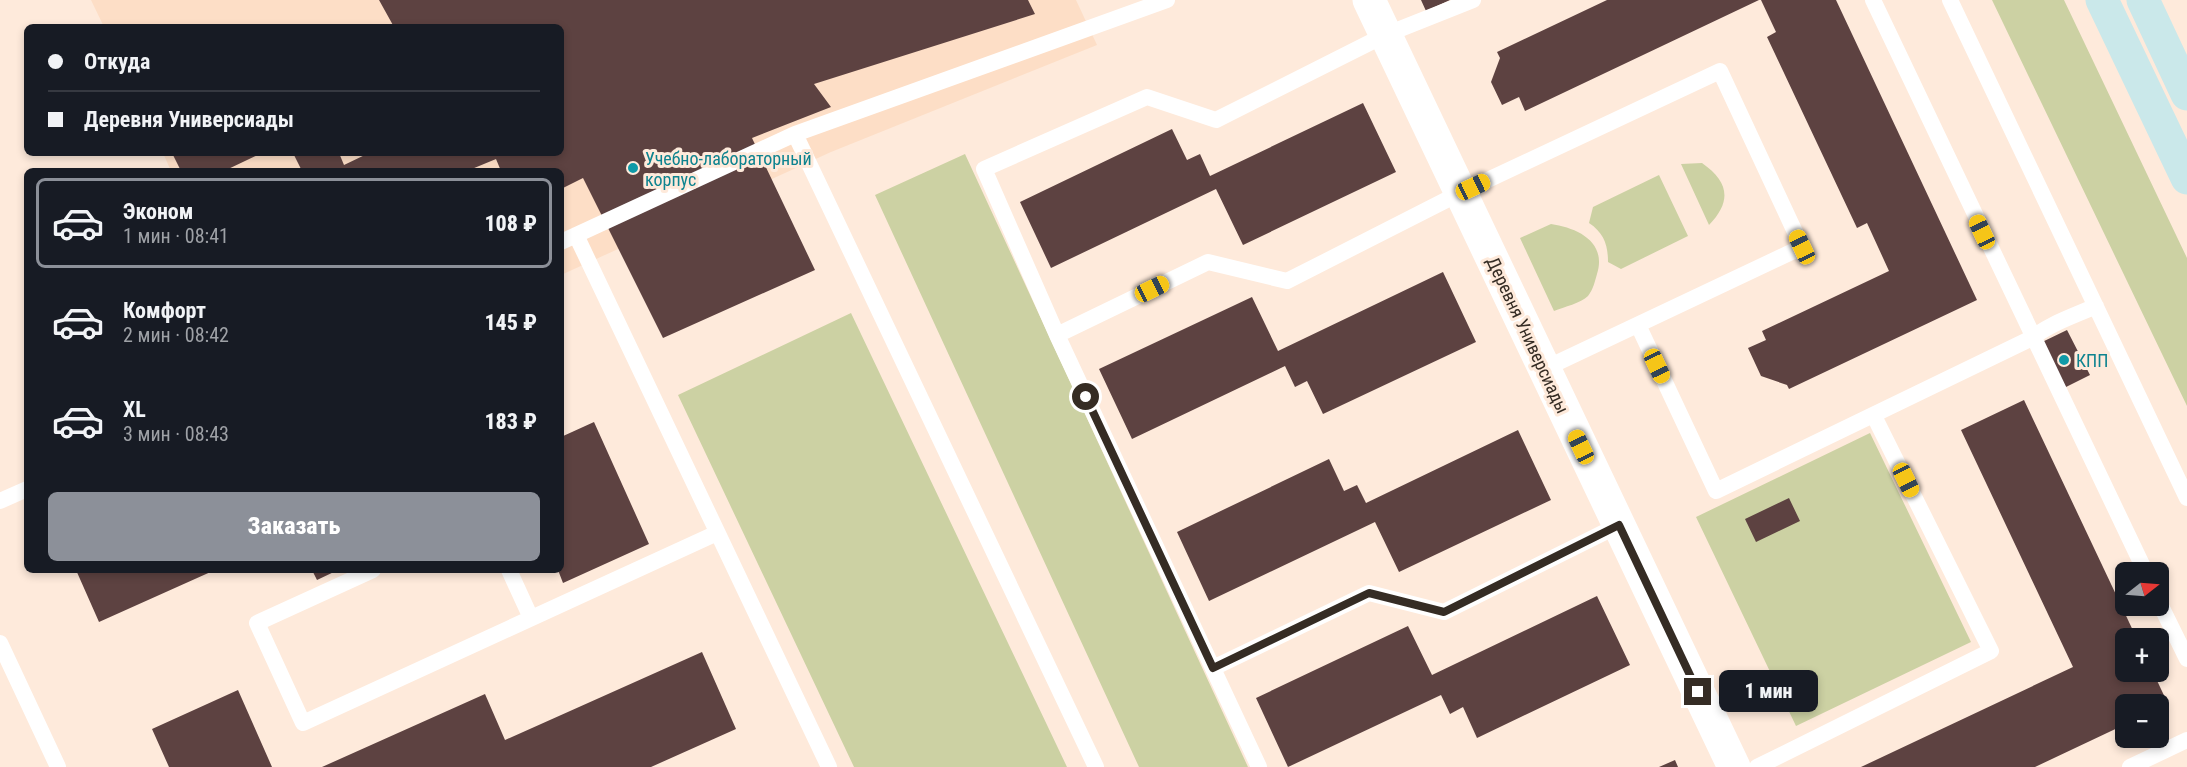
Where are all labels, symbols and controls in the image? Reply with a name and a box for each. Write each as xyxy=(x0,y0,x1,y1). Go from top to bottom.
text: Откуда xyxy=(84,49,150,74)
text: Деревня Универсиады xyxy=(84,107,294,132)
place label: Учебно-лабораторный корпус xyxy=(645,148,812,190)
marker: Учебно-лабораторный корпус xyxy=(626,161,640,175)
car xyxy=(1453,171,1493,203)
icon: car xyxy=(51,196,105,250)
text: Эконом xyxy=(123,199,193,224)
text: 108 ₽ xyxy=(484,211,537,236)
car xyxy=(1966,212,1998,252)
text: 1 мин · 08:41 xyxy=(123,224,229,248)
car xyxy=(1786,227,1818,267)
street label: Деревня Универсиады xyxy=(1482,253,1574,417)
car xyxy=(1132,273,1172,305)
icon: car xyxy=(51,295,105,349)
text: Комфорт xyxy=(123,298,206,323)
text: 145 ₽ xyxy=(484,310,537,335)
text: 2 мин · 08:42 xyxy=(123,323,229,347)
car xyxy=(1641,346,1673,386)
place label: КПП xyxy=(2076,350,2108,371)
marker: КПП xyxy=(2057,353,2071,367)
route start xyxy=(1072,383,1099,410)
icon: car xyxy=(51,394,105,448)
text: XL xyxy=(123,397,146,422)
text: 183 ₽ xyxy=(484,409,537,434)
text: 3 мин · 08:43 xyxy=(123,422,229,446)
car xyxy=(1565,427,1597,467)
car xyxy=(1890,460,1922,500)
button: Заказать xyxy=(48,492,540,561)
north arrow xyxy=(2115,562,2169,616)
map controls xyxy=(2115,562,2169,748)
button: + xyxy=(2115,628,2169,682)
callout: 1 мин xyxy=(1719,671,1818,713)
route end xyxy=(1684,678,1711,705)
text: 1 мин xyxy=(1745,679,1792,703)
button: − xyxy=(2115,694,2169,748)

